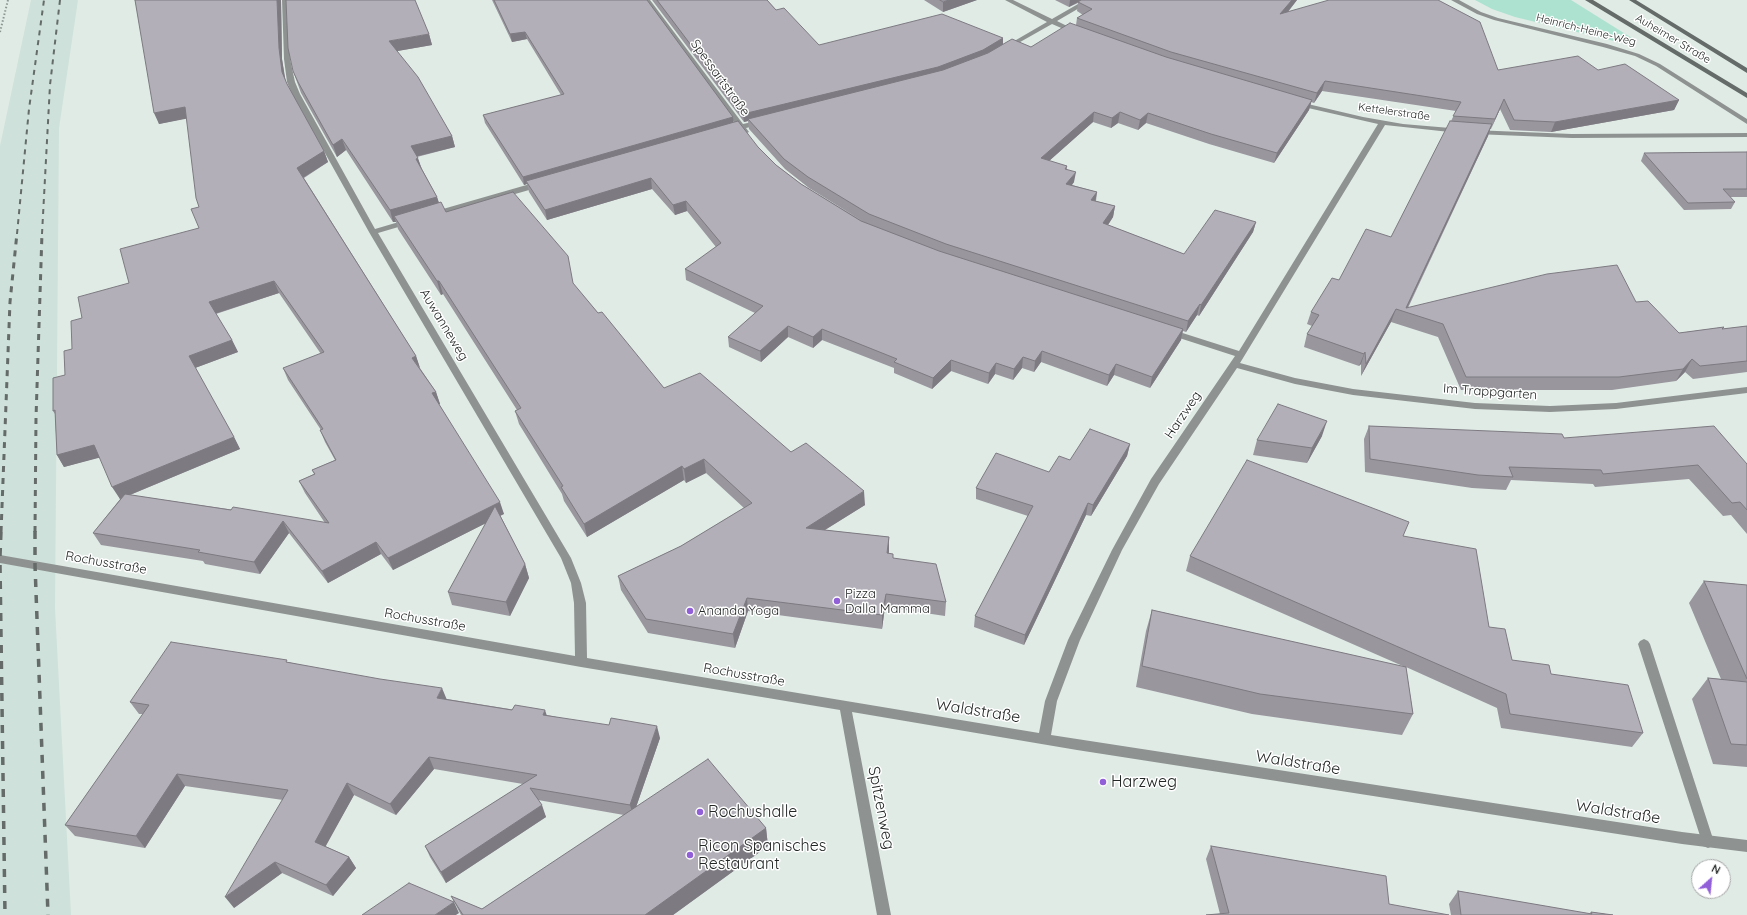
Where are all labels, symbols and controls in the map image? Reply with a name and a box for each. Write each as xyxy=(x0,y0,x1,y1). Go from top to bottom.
street label: Heinrich-Heine-Weg xyxy=(1535,11,1637,49)
street label: Auheimer Straße xyxy=(1633,11,1713,67)
street label: Spessartstraße xyxy=(687,37,753,119)
street label: Kettelerstraße xyxy=(1357,100,1431,124)
street label: Auwanneweg xyxy=(416,286,472,364)
street label: Im Trappgarten xyxy=(1442,381,1538,403)
street label: Harzweg xyxy=(1162,388,1204,442)
street label: Rochusstraße xyxy=(64,548,148,578)
place label: Pizza Dalla Mamma xyxy=(845,586,930,617)
marker: Pizza Dalla Mamma xyxy=(832,596,842,606)
place label: Ananda Yoga xyxy=(698,603,779,619)
street label: Rochusstraße xyxy=(383,605,467,635)
marker: Ananda Yoga xyxy=(685,606,695,616)
street label: Rochusstraße xyxy=(702,660,786,690)
street label: Waldstraße xyxy=(934,695,1022,727)
street label: Waldstraße xyxy=(1254,747,1342,779)
street label: Spitzenweg xyxy=(864,765,898,851)
place label: Harzweg xyxy=(1111,772,1177,792)
marker: Harzweg xyxy=(1098,777,1108,787)
street label: Waldstraße xyxy=(1574,796,1662,828)
place label: Rochushalle xyxy=(708,802,797,822)
marker: Rochushalle xyxy=(695,807,705,817)
place label: Ricon Spanisches Restaurant xyxy=(698,836,826,874)
marker: Ricon Spanisches Restaurant xyxy=(685,850,695,860)
north arrow xyxy=(1691,859,1731,899)
text: N xyxy=(1709,861,1723,877)

